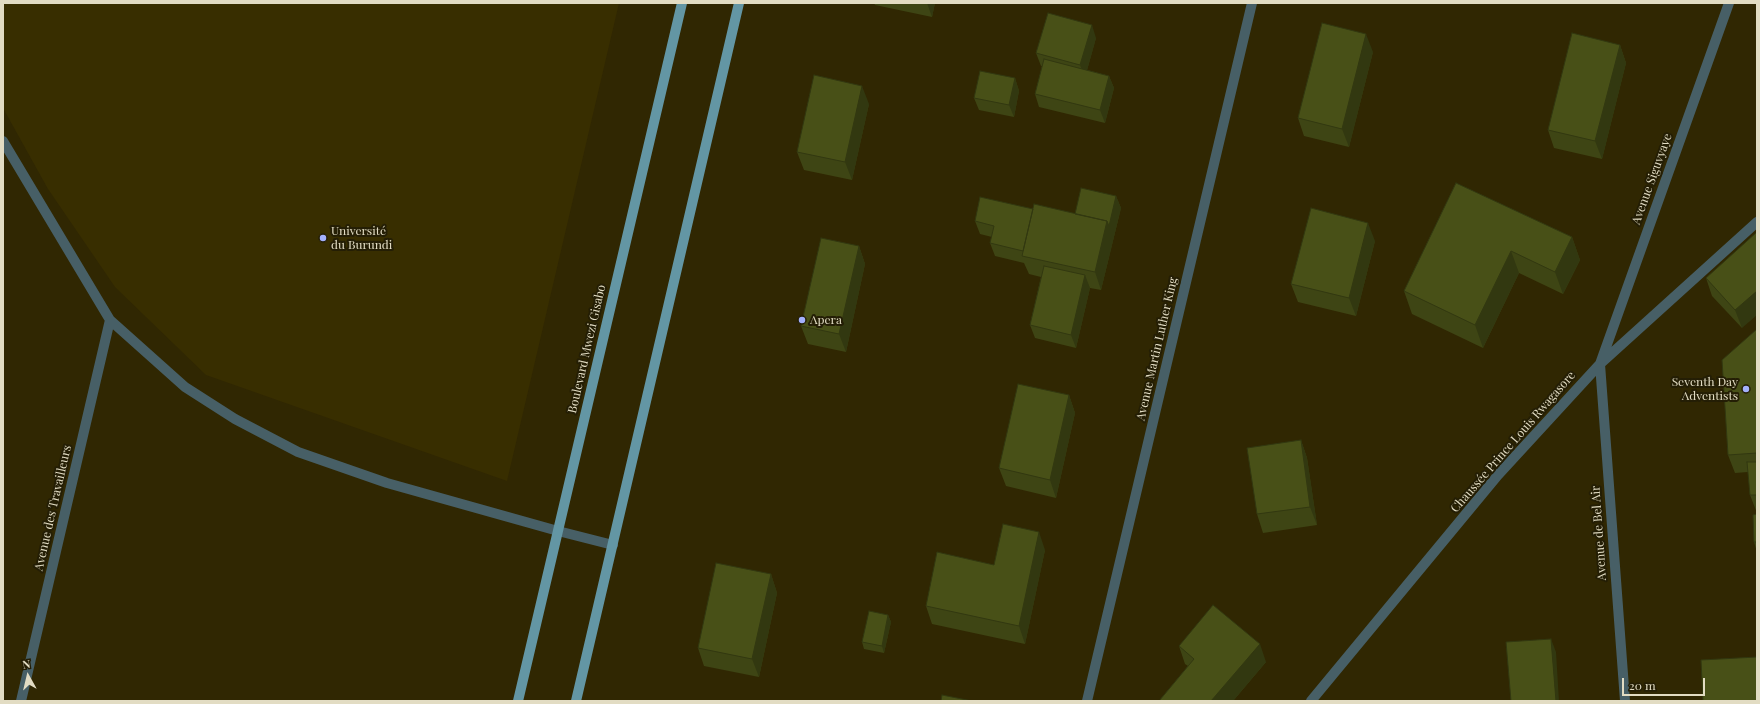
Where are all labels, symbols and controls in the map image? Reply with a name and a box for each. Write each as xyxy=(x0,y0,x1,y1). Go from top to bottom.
street label: Avenue Siguvyaye xyxy=(1629,132,1675,226)
place label: Université du Burundi xyxy=(331,224,392,252)
marker: Université du Burundi xyxy=(318,233,328,243)
street label: Avenue Martin Luther King xyxy=(1133,276,1181,422)
street label: Boulevard Mwezi Gisabo xyxy=(565,283,609,415)
place label: Apera xyxy=(810,313,842,327)
marker: Apera xyxy=(797,315,807,325)
street label: Chaussée Prince Louis Rwagasore xyxy=(1448,368,1578,516)
place label: Seventh Day Adventists xyxy=(1672,375,1738,403)
marker: Seventh Day Adventists xyxy=(1741,384,1751,394)
street label: Avenue des Travailleurs xyxy=(32,444,74,572)
street label: Avenue de Bel Air xyxy=(1589,485,1609,581)
north arrow xyxy=(8,656,48,696)
text: N xyxy=(21,656,31,672)
scale bar xyxy=(1624,670,1707,696)
text: 20 m xyxy=(1629,677,1656,693)

